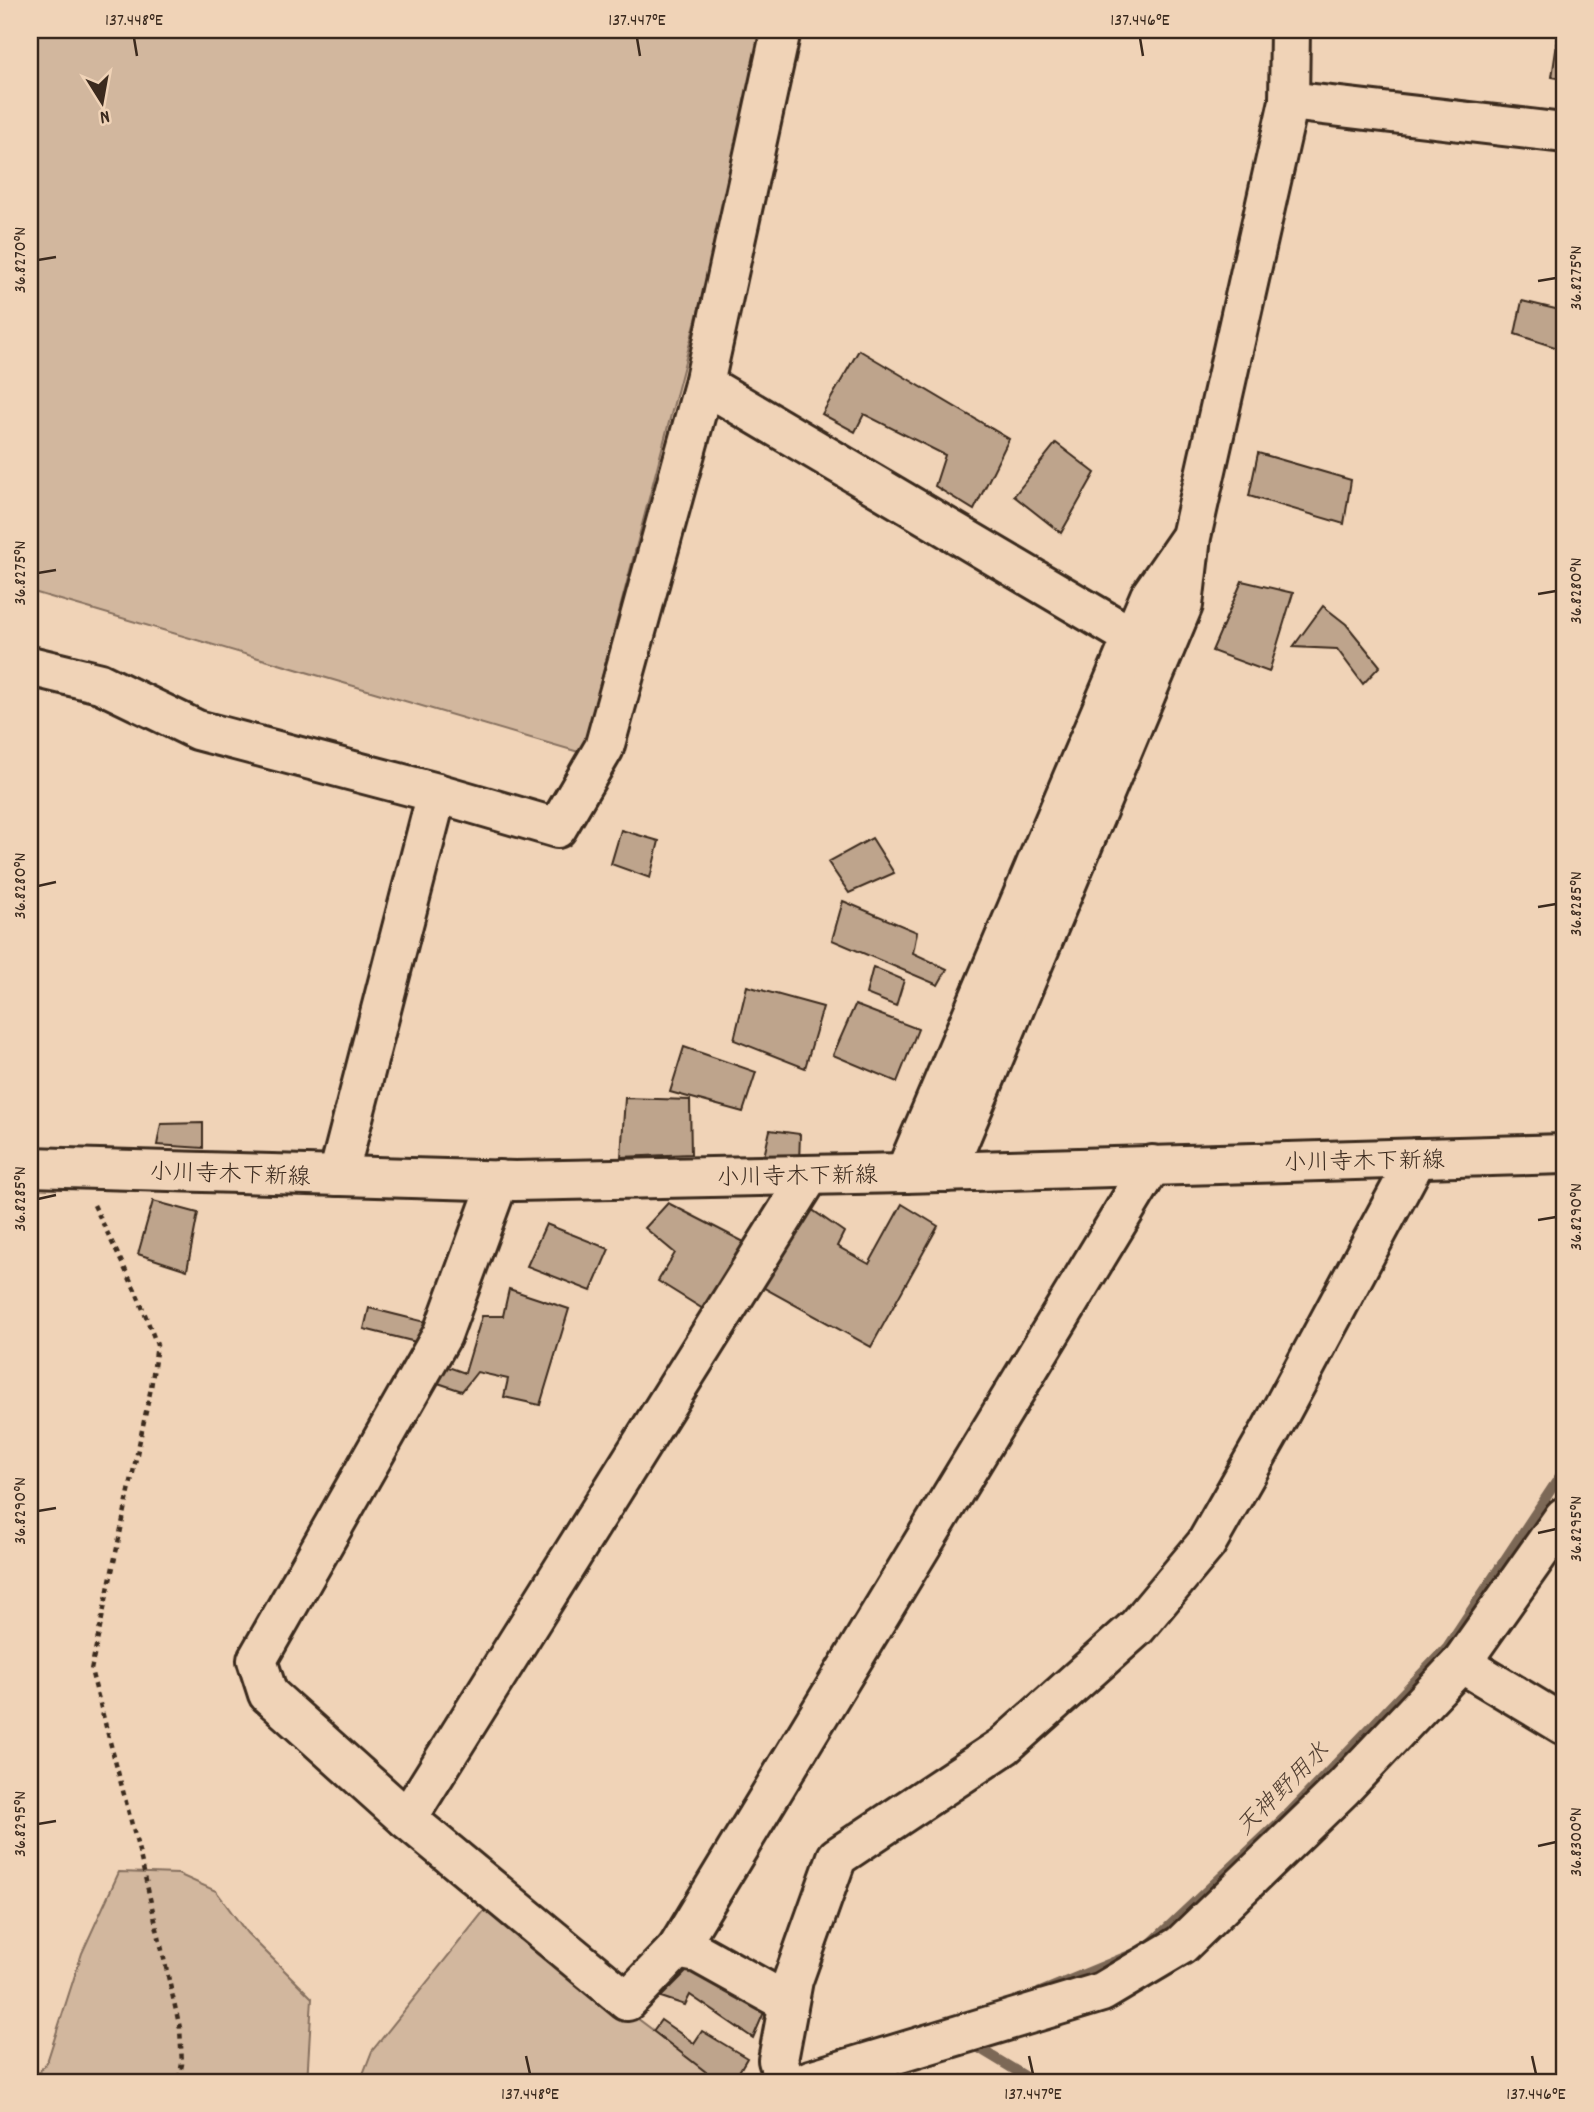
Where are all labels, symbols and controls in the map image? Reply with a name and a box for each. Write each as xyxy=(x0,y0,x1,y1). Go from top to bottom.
text: 137.448°E xyxy=(105,9,163,34)
text: 137.447°E xyxy=(608,9,666,34)
text: 137.446°E xyxy=(1110,9,1170,34)
north arrow xyxy=(66,66,136,136)
text: N xyxy=(97,101,112,129)
text: 36.8270°N xyxy=(9,227,34,293)
text: 36.8275°N xyxy=(1565,246,1590,310)
text: 36.8275°N xyxy=(9,541,34,605)
text: 36.8280°N xyxy=(1565,558,1590,624)
text: 36.8280°N xyxy=(9,853,34,919)
text: 36.8285°N xyxy=(1565,871,1590,937)
street label: 小川寺木下新線 xyxy=(1283,1146,1445,1181)
street label: 小川寺木下新線 xyxy=(149,1157,311,1196)
street label: 小川寺木下新線 xyxy=(716,1161,878,1196)
text: 36.8285°N xyxy=(9,1166,34,1232)
text: 36.8290°N xyxy=(1565,1183,1590,1251)
text: 36.8290°N xyxy=(9,1477,34,1545)
text: 36.8295°N xyxy=(1565,1496,1590,1562)
water label: 天神野用水 xyxy=(1230,1736,1339,1845)
text: 36.8295°N xyxy=(9,1791,34,1857)
text: 36.8300°N xyxy=(1565,1807,1590,1877)
text: 137.448°E xyxy=(501,2083,559,2108)
text: 137.447°E xyxy=(1004,2083,1062,2108)
text: 137.446°E xyxy=(1506,2083,1566,2108)

